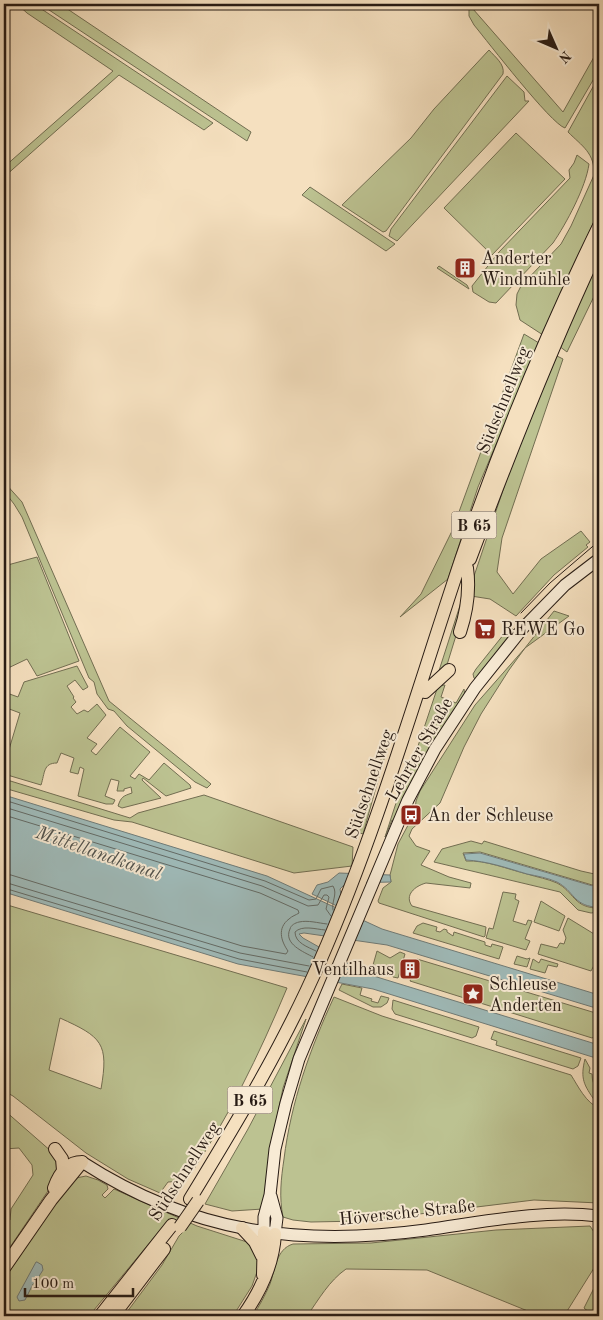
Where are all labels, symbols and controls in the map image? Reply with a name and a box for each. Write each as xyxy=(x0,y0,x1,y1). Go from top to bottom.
north arrow xyxy=(530,22,580,72)
text: N xyxy=(556,48,573,65)
place label: Anderter Windmühle xyxy=(481,250,570,289)
building icon: Anderter Windmühle xyxy=(453,256,477,280)
street label: Südschnellweg xyxy=(474,344,534,457)
road number: B 65 xyxy=(452,512,496,538)
supermarket icon: REWE Go xyxy=(473,617,497,641)
place label: REWE Go xyxy=(501,621,585,639)
street label: Lehrter Straße xyxy=(383,695,457,804)
street label: Südschnellweg xyxy=(343,727,397,841)
bus stop icon: An der Schleuse xyxy=(399,803,423,827)
place label: An der Schleuse xyxy=(427,807,553,825)
water label: Mittellandkanal xyxy=(32,824,164,885)
building icon: Ventilhaus xyxy=(398,957,422,981)
place label: Ventilhaus xyxy=(312,961,394,979)
place label: Schleuse Anderten xyxy=(489,976,562,1015)
place icon: Schleuse Anderten xyxy=(461,982,485,1006)
road number: B 65 xyxy=(228,1086,272,1114)
street label: Südschnellweg xyxy=(146,1118,224,1224)
street label: Höversche Straße xyxy=(338,1197,476,1229)
scale bar xyxy=(25,1265,132,1297)
text: 100 m xyxy=(32,1277,74,1292)

